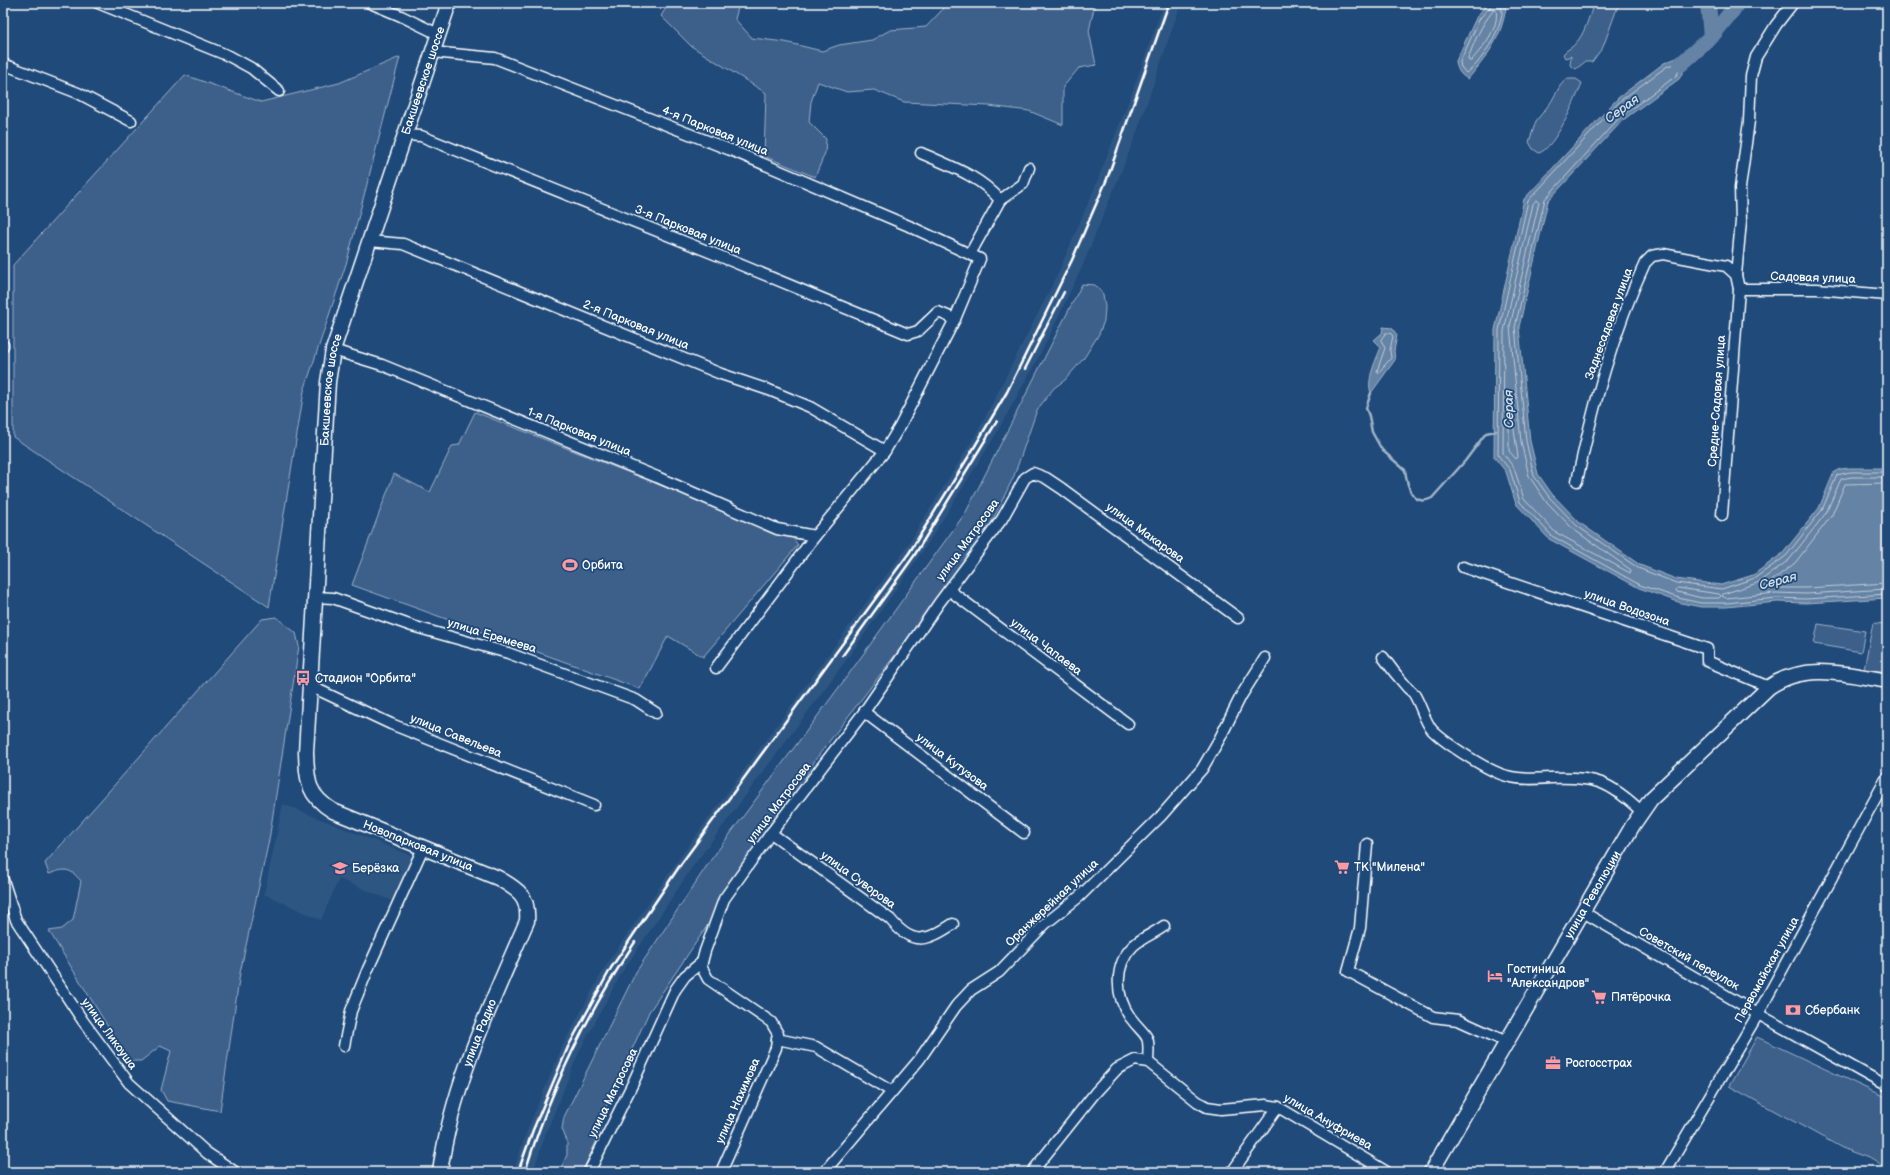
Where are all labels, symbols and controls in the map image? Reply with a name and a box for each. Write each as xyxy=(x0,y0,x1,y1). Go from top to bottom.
street label: Бакшеевское шоссе xyxy=(398,24,448,137)
water label: Серая xyxy=(1602,91,1643,127)
street label: 4-я Парковая улица xyxy=(660,103,770,159)
street label: 3-я Парковая улица xyxy=(633,202,743,258)
street label: Заднесадовая улица xyxy=(1582,266,1636,382)
street label: Садовая улица xyxy=(1770,269,1856,287)
street label: 2-я Парковая улица xyxy=(581,297,691,353)
street label: Бакшеевское шоссе xyxy=(317,332,345,446)
street label: Средне-Садовая улица xyxy=(1705,335,1729,467)
water label: Серая xyxy=(1501,389,1517,428)
street label: 1-я Парковая улица xyxy=(525,404,633,460)
street label: улица Матросова xyxy=(933,496,1003,584)
street label: улица Макарова xyxy=(1103,500,1187,566)
sports icon: Орбита xyxy=(561,556,579,574)
place label: Орбита xyxy=(582,558,623,573)
water label: Серая xyxy=(1757,568,1799,594)
street label: улица Водозона xyxy=(1582,586,1672,630)
street label: улица Еремеева xyxy=(446,615,538,657)
street label: улица Чапаева xyxy=(1007,615,1085,679)
bus stop icon: Стадион "Орбита" xyxy=(294,669,312,687)
place label: Стадион "Орбита" xyxy=(315,671,416,686)
street label: улица Савельева xyxy=(408,711,504,761)
street label: улица Кутузова xyxy=(913,730,991,794)
street label: улица Матросова xyxy=(744,759,814,847)
street label: Новопарковая улица xyxy=(361,817,475,875)
street label: улица Суворова xyxy=(818,848,898,912)
street label: улица Революции xyxy=(1561,848,1624,941)
street label: Оранжерейная улица xyxy=(1002,856,1102,950)
supermarket icon: ТК "Милена" xyxy=(1333,858,1351,876)
school or university icon: Берёзка xyxy=(331,859,349,877)
place label: ТК "Милена" xyxy=(1354,860,1425,875)
place label: Берёзка xyxy=(352,861,399,876)
street label: Первомайская улица xyxy=(1732,914,1802,1026)
street label: Советский переулок xyxy=(1636,924,1743,994)
place label: Гостиница "Александров" xyxy=(1507,962,1589,991)
hotel icon: Гостиница "Александров" xyxy=(1486,967,1504,985)
supermarket icon: Пятёрочка xyxy=(1590,988,1608,1006)
place label: Пятёрочка xyxy=(1611,990,1671,1005)
street label: улица Ликоуша xyxy=(78,995,140,1073)
street label: улица Радио xyxy=(460,997,500,1069)
bank icon: Сбербанк xyxy=(1784,1001,1802,1019)
place label: Сбербанк xyxy=(1805,1003,1861,1018)
street label: улица Матросова xyxy=(585,1046,641,1140)
office icon: Росгосстрах xyxy=(1544,1054,1562,1072)
street label: улица Нахимова xyxy=(712,1056,764,1146)
place label: Росгосстрах xyxy=(1565,1056,1633,1071)
street label: улица Ануфриева xyxy=(1281,1091,1375,1153)

